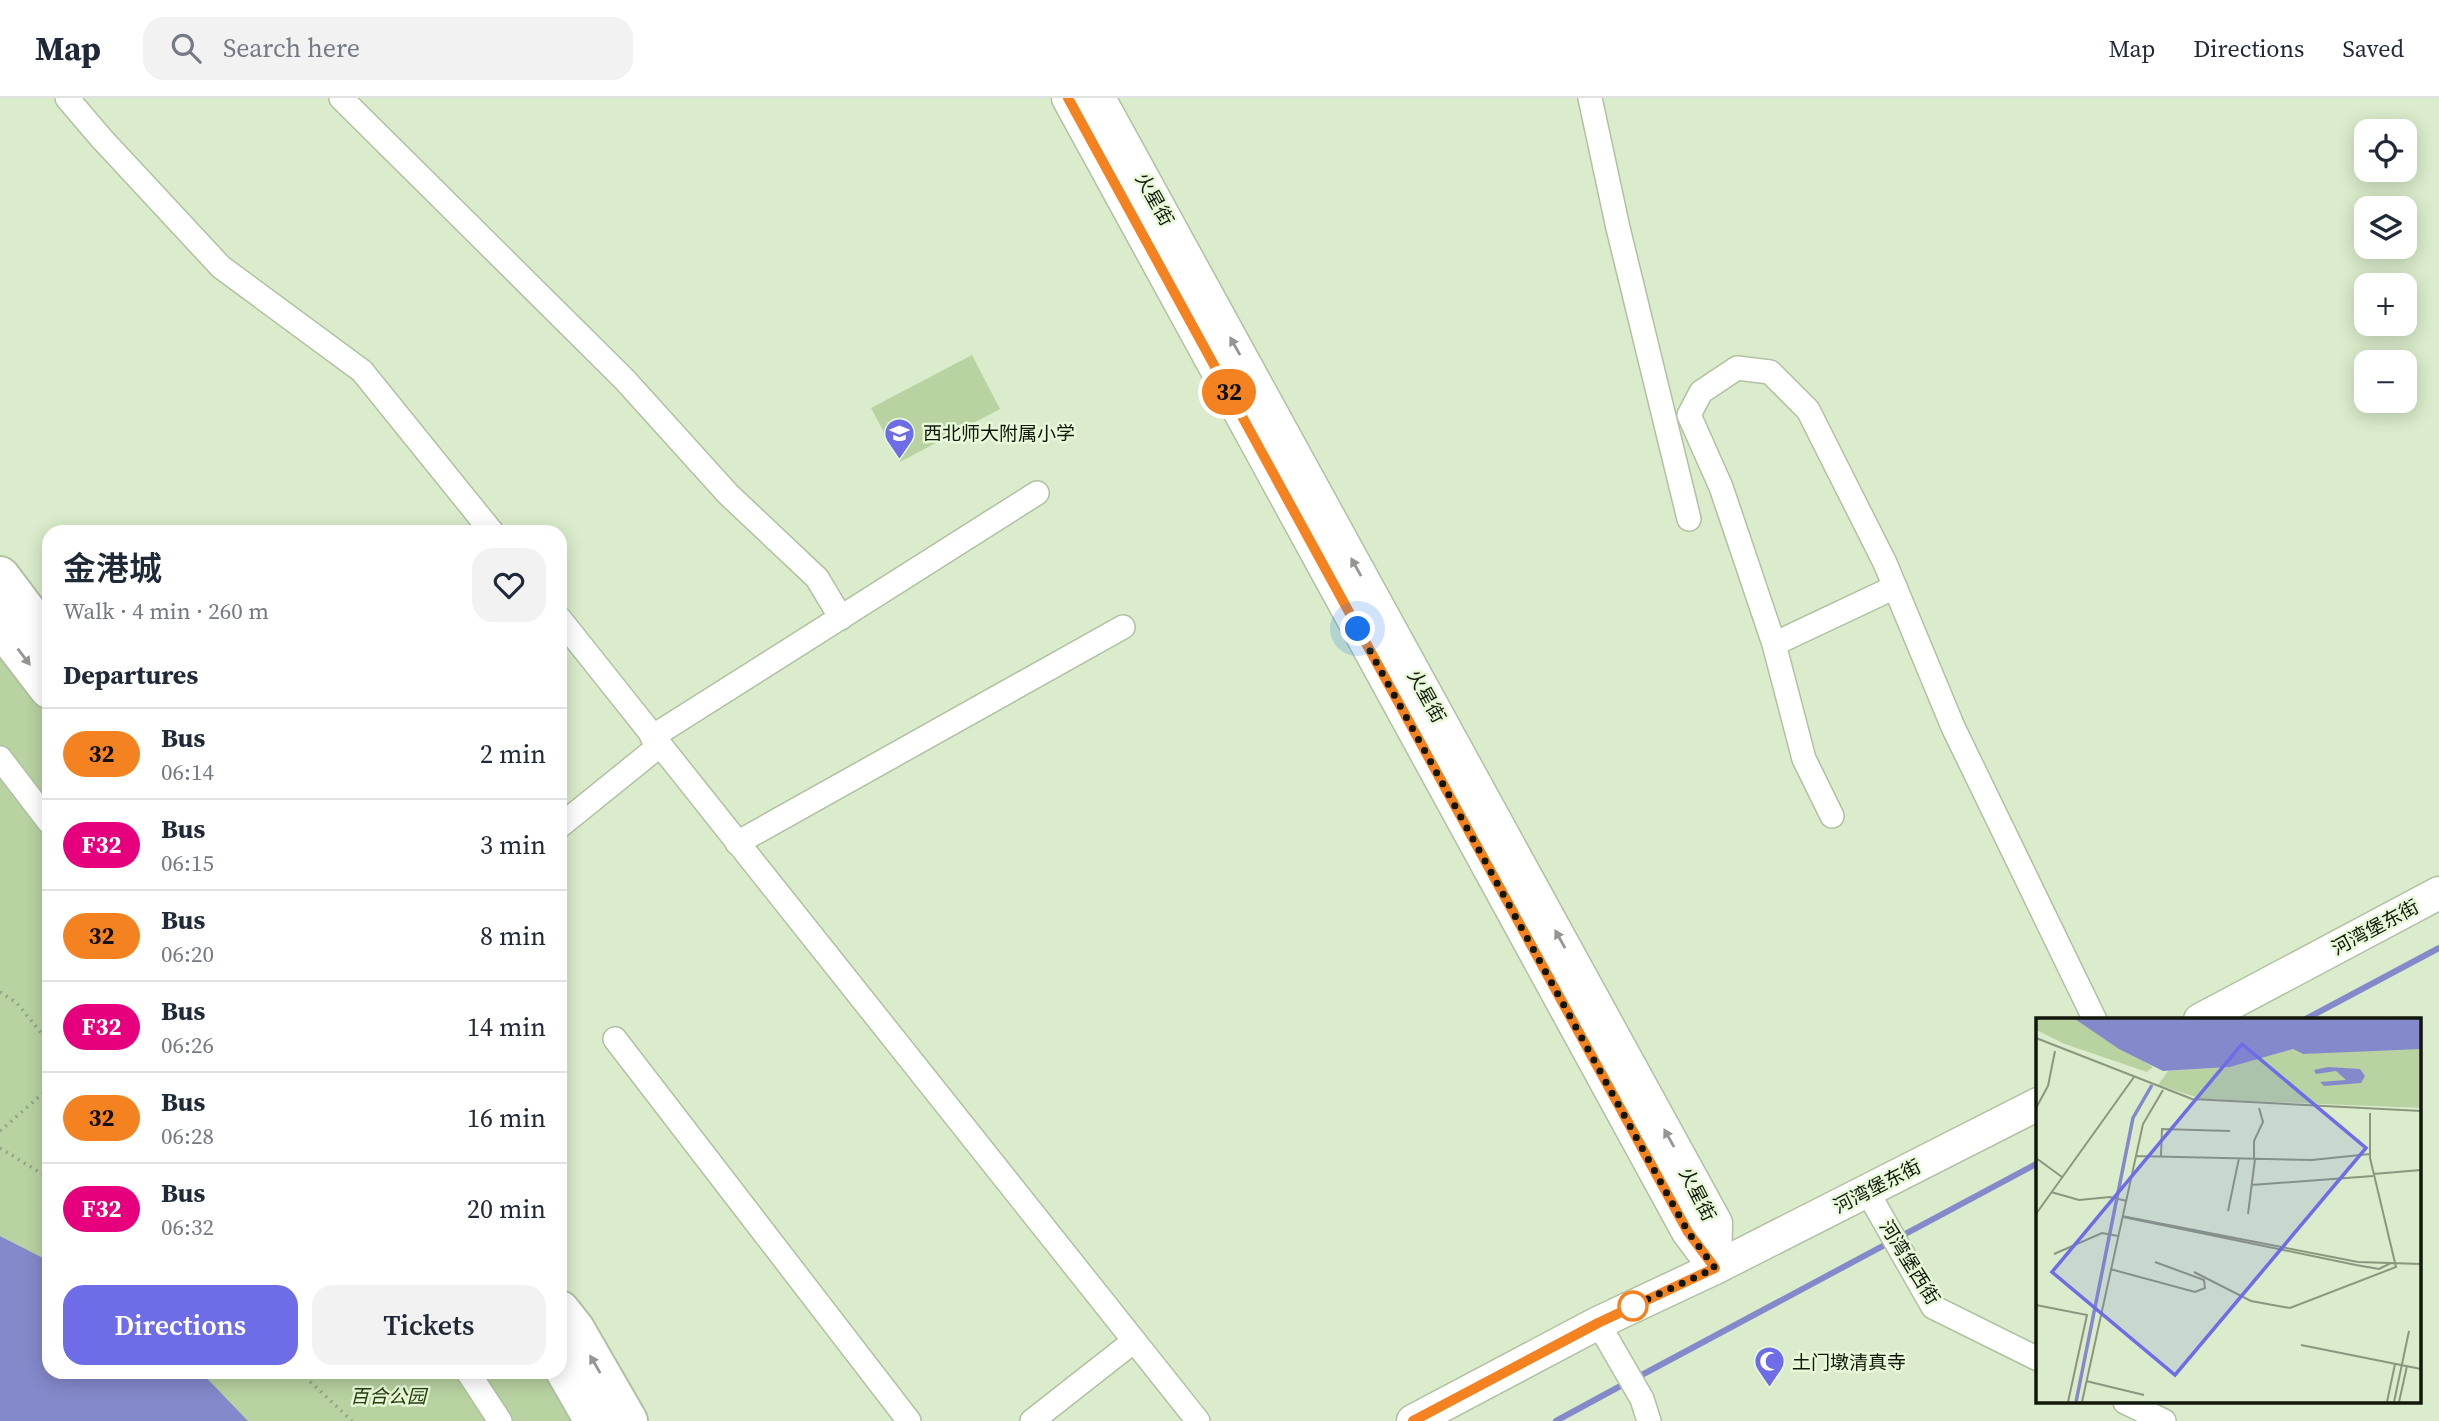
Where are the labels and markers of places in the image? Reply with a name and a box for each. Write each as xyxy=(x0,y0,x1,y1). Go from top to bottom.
school or university icon: 西北师大附属小学 xyxy=(883,416,917,460)
place label: 西北师大附属小学 xyxy=(923,420,1075,446)
unlabelled marker xyxy=(1618,1291,1648,1321)
mosque icon: 土门墩清真寺 xyxy=(1752,1345,1786,1389)
place label: 土门墩清真寺 xyxy=(1792,1349,1906,1375)

